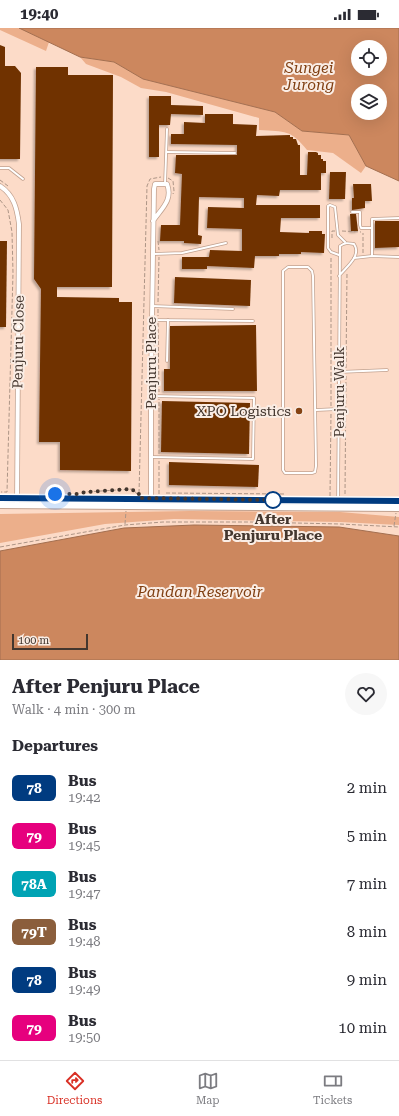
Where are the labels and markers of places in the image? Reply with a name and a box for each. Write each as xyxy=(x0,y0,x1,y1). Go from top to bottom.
place label: XPO Logistics xyxy=(196,403,291,419)
marker: XPO Logistics xyxy=(294,406,304,416)
marker: After Penjuru Place xyxy=(264,491,282,509)
place label: After Penjuru Place xyxy=(224,511,322,543)

